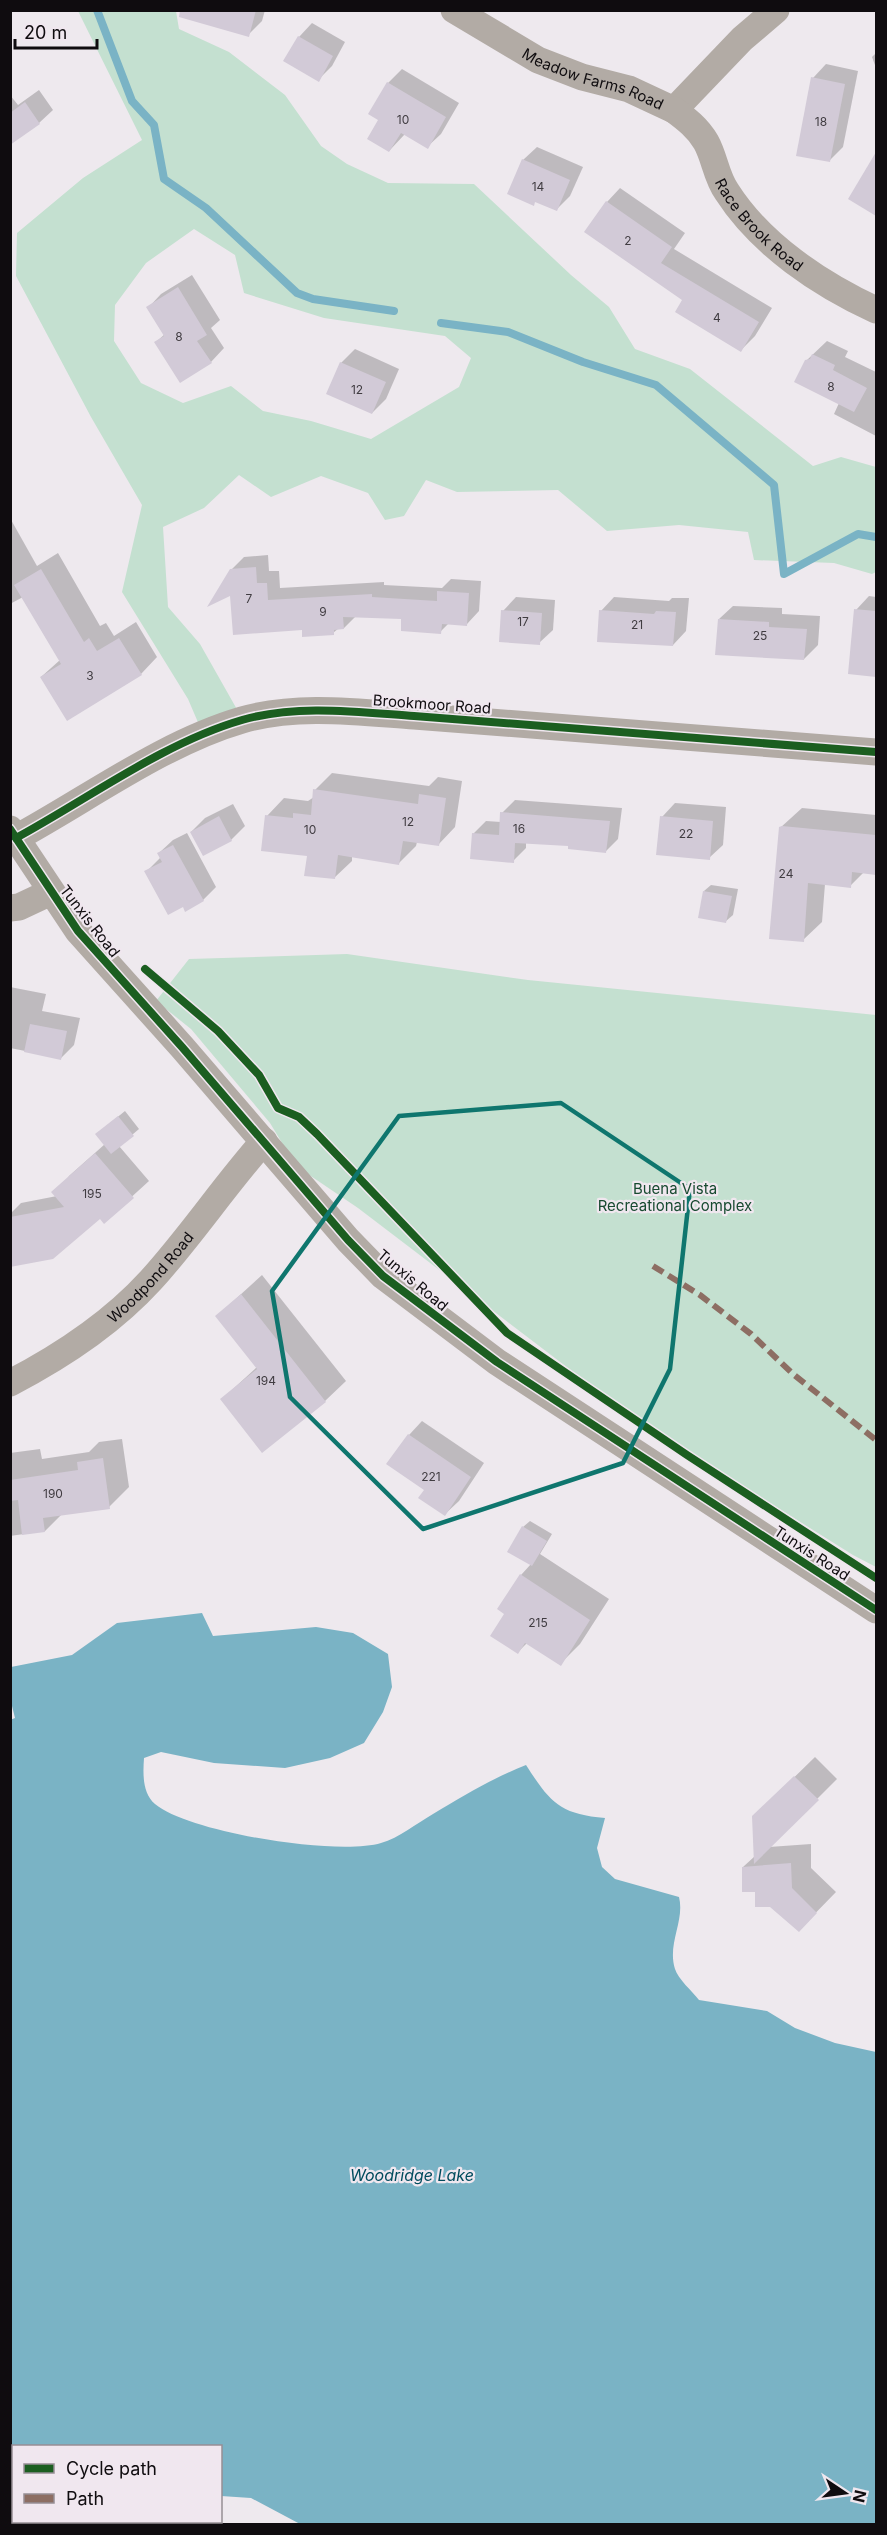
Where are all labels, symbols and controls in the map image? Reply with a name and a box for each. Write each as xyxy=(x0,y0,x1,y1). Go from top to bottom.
scale bar xyxy=(15,12,98,50)
text: 20 m xyxy=(24,22,67,43)
street label: Meadow Farms Road xyxy=(519,43,667,113)
house number: 10 xyxy=(397,112,409,127)
house number: 18 xyxy=(815,114,827,129)
street label: Race Brook Road xyxy=(711,175,807,275)
house number: 14 xyxy=(532,179,545,194)
house number: 2 xyxy=(624,233,632,248)
house number: 4 xyxy=(713,310,721,325)
house number: 8 xyxy=(175,329,183,344)
house number: 8 xyxy=(827,379,835,394)
house number: 12 xyxy=(351,382,363,397)
house number: 7 xyxy=(246,591,253,606)
house number: 9 xyxy=(319,604,327,619)
house number: 17 xyxy=(517,614,529,629)
house number: 21 xyxy=(631,617,643,632)
house number: 25 xyxy=(753,628,767,643)
house number: 3 xyxy=(86,668,94,683)
street label: Brookmoor Road xyxy=(372,690,492,718)
house number: 12 xyxy=(402,814,414,829)
house number: 16 xyxy=(513,821,525,836)
house number: 10 xyxy=(304,822,316,837)
house number: 22 xyxy=(679,826,693,841)
house number: 24 xyxy=(779,866,794,881)
street label: Tunxis Road xyxy=(56,881,124,961)
park label: Buena Vista Recreational Complex xyxy=(598,1179,752,1215)
house number: 195 xyxy=(82,1186,102,1201)
street label: Woodpond Road xyxy=(103,1228,197,1327)
street label: Tunxis Road xyxy=(374,1245,452,1315)
house number: 194 xyxy=(256,1373,276,1388)
house number: 221 xyxy=(421,1469,441,1484)
house number: 190 xyxy=(43,1486,63,1501)
street label: Tunxis Road xyxy=(771,1521,853,1585)
house number: 215 xyxy=(528,1615,548,1630)
water label: Woodridge Lake xyxy=(350,2165,474,2185)
legend xyxy=(12,2445,222,2523)
text: Cycle path xyxy=(66,2458,157,2479)
north arrow xyxy=(815,2463,875,2523)
text: Path xyxy=(66,2488,104,2509)
text: N xyxy=(848,2488,871,2505)

